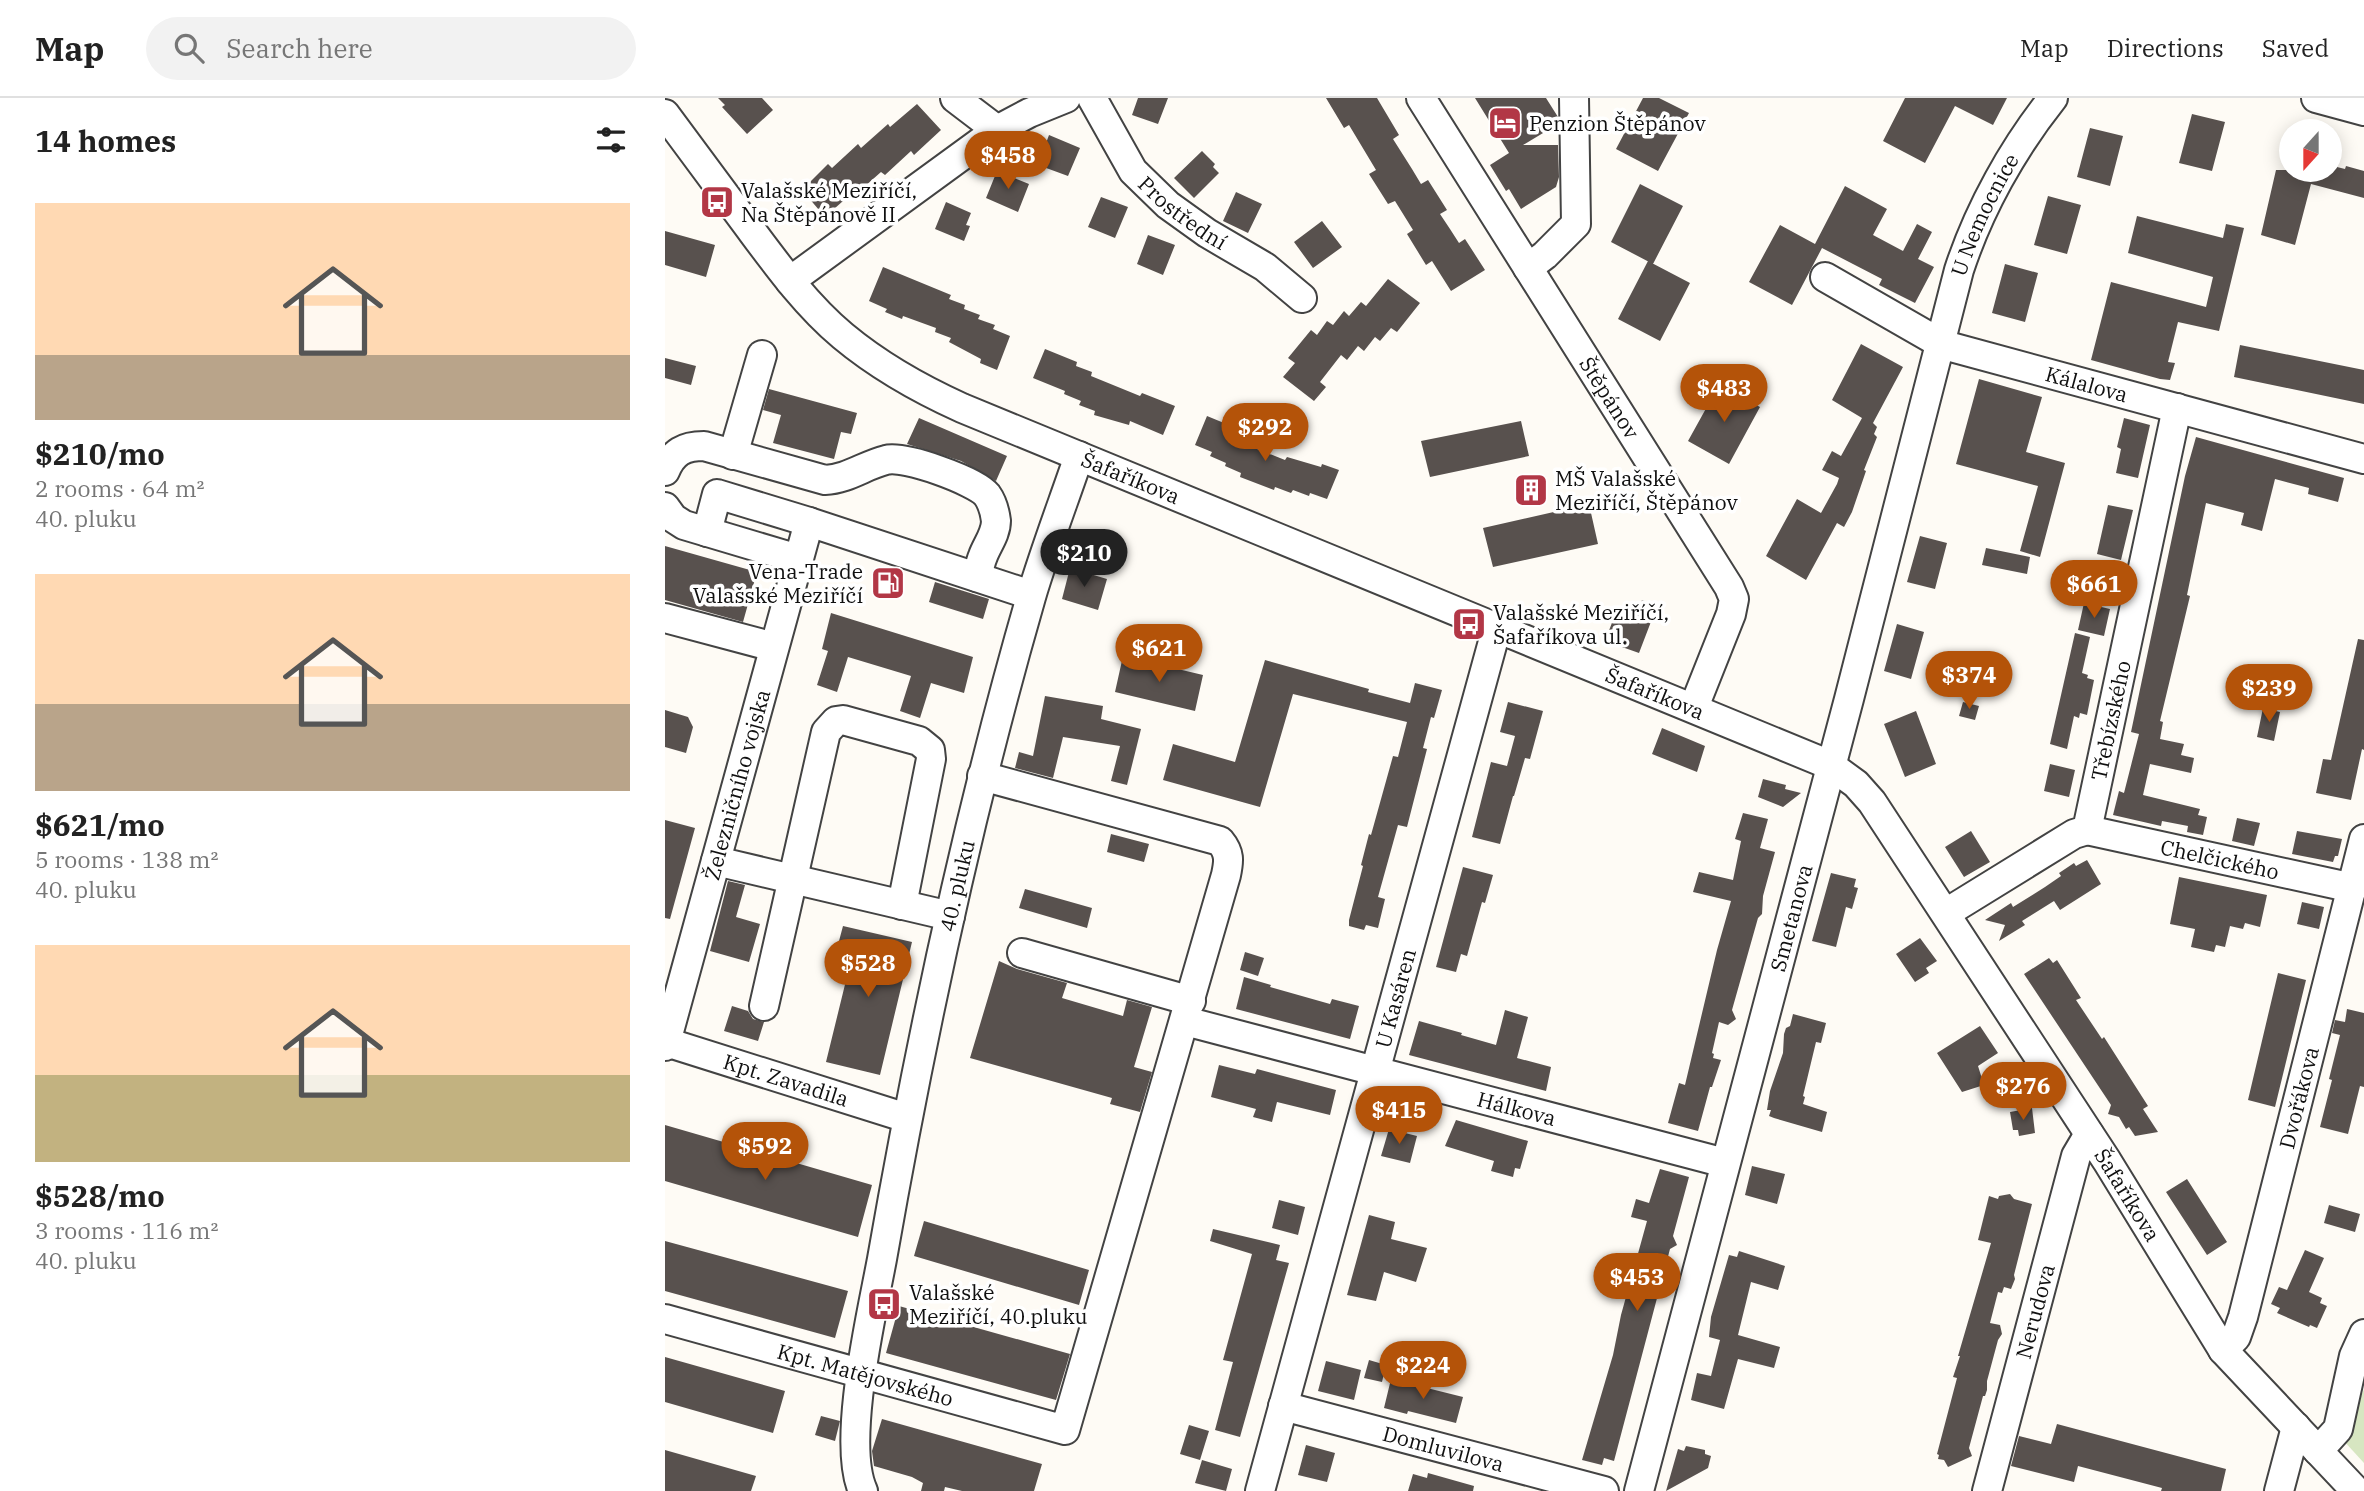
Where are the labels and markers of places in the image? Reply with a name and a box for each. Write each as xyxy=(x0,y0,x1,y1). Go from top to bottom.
hotel icon: Penzion Štěpánov xyxy=(1486,104,1524,142)
place label: Penzion Štěpánov xyxy=(1529,109,1706,137)
pin: $458 xyxy=(967,132,1049,191)
place label: Valašské Meziříčí, Na Štěpánově II xyxy=(741,176,917,228)
bus stop icon: Valašské Meziříčí, Na Štěpánově II xyxy=(698,183,736,221)
pin: $483 xyxy=(1683,364,1765,424)
pin: $292 xyxy=(1224,404,1306,463)
place label: MŠ Valašské Meziříčí, Štěpánov xyxy=(1555,464,1738,516)
building icon: MŠ Valašské Meziříčí, Štěpánov xyxy=(1512,471,1550,509)
pin: $210 xyxy=(1043,530,1125,589)
place label: Vena-Trade Valašské Meziříčí xyxy=(693,557,863,609)
pin: $661 xyxy=(2053,560,2135,620)
fuel station icon: Vena-Trade Valašské Meziříčí xyxy=(869,564,907,602)
place label: Valašské Meziříčí, Šafaříkova ul. xyxy=(1493,598,1669,650)
bus stop icon: Valašské Meziříčí, Šafaříkova ul. xyxy=(1450,605,1488,643)
pin: $621 xyxy=(1118,624,1200,684)
pin: $374 xyxy=(1928,652,2010,711)
pin: $239 xyxy=(2228,664,2310,724)
pin: $528 xyxy=(827,940,909,999)
pin: $276 xyxy=(1982,1062,2064,1122)
pin: $415 xyxy=(1358,1086,1440,1146)
pin: $592 xyxy=(724,1122,806,1182)
pin: $453 xyxy=(1596,1254,1678,1313)
place label: Valašské Meziříčí, 40.pluku xyxy=(909,1278,1087,1330)
bus stop icon: Valašské Meziříčí, 40.pluku xyxy=(865,1285,903,1323)
pin: $224 xyxy=(1382,1342,1464,1401)

